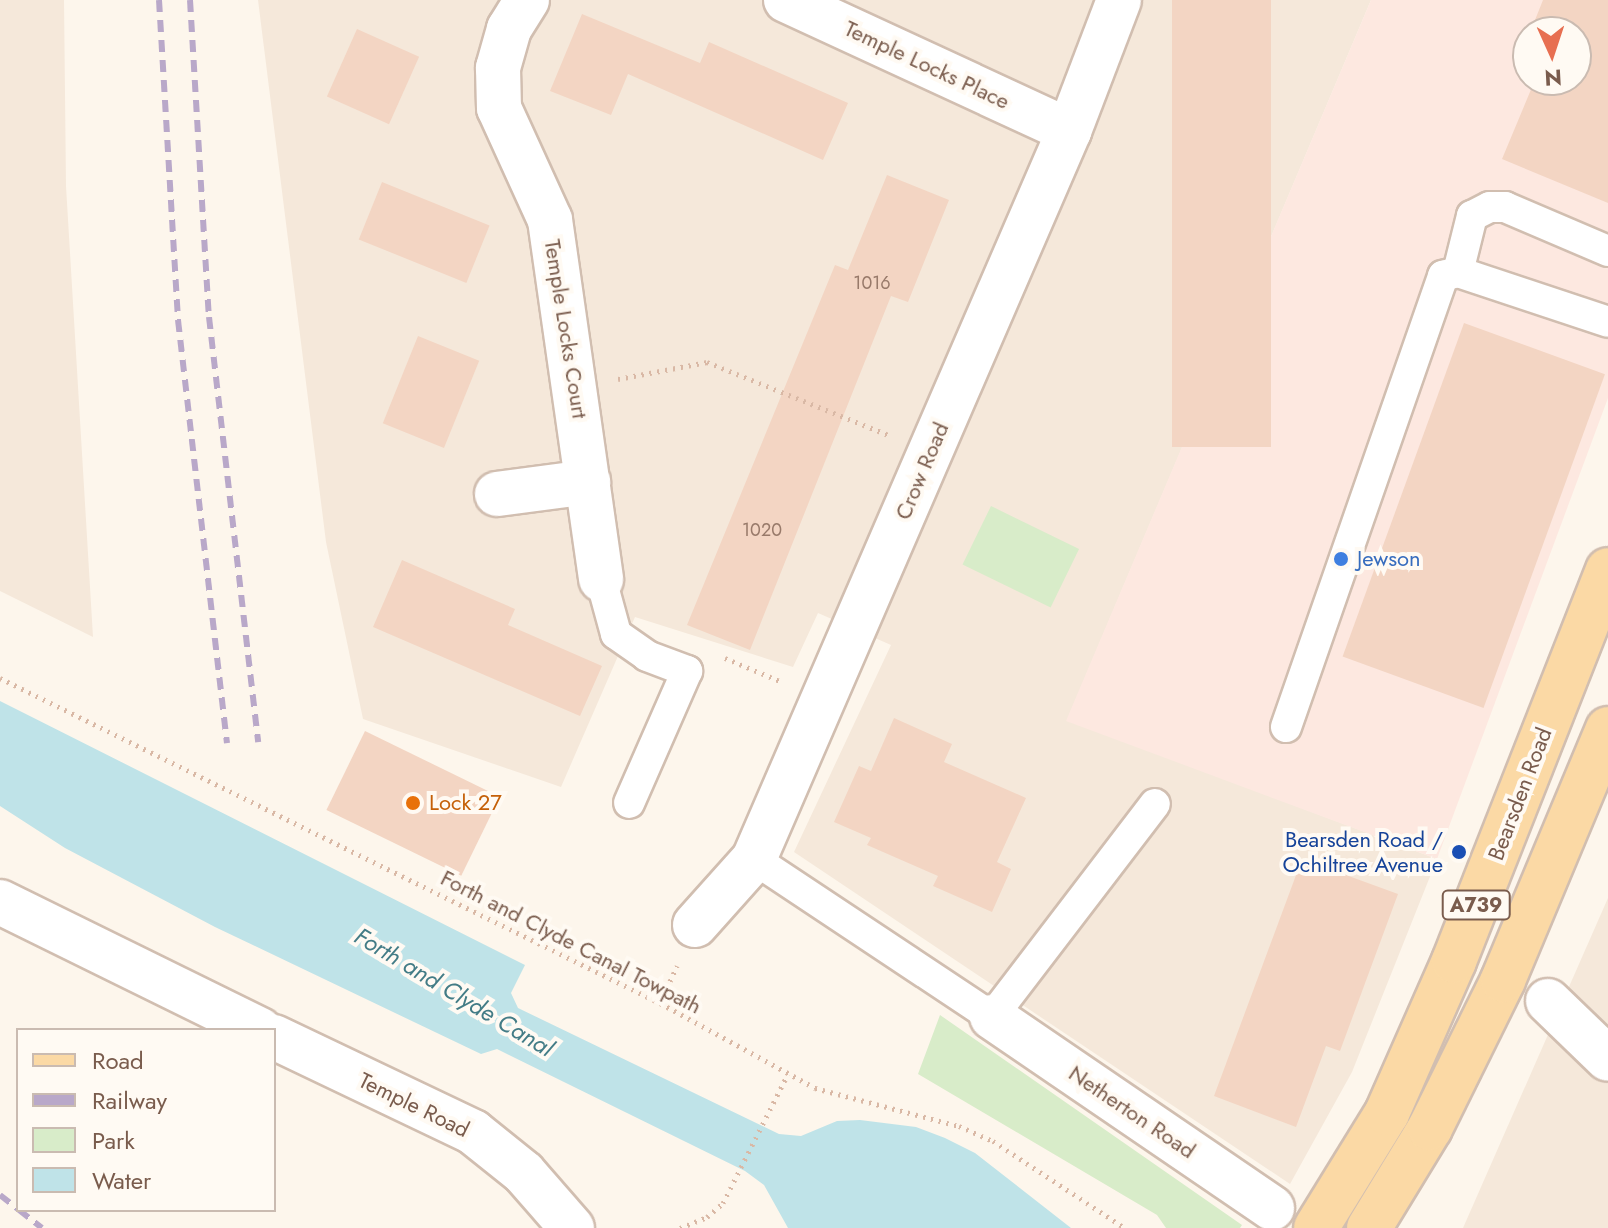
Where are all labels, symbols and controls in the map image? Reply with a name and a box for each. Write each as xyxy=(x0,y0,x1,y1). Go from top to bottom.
street label: Temple Locks Place xyxy=(840,15,1014,115)
north arrow xyxy=(1512,16,1592,96)
text: N xyxy=(1544,62,1563,94)
street label: Temple Locks Court xyxy=(539,238,593,420)
house number: 1016 xyxy=(853,272,891,294)
street label: Crow Road xyxy=(890,418,954,524)
house number: 1020 xyxy=(742,519,782,541)
place label: Jewson xyxy=(1357,546,1421,572)
marker: Jewson xyxy=(1332,550,1350,568)
street label: Bearsden Road xyxy=(1483,724,1557,864)
place label: Lock 27 xyxy=(429,790,502,816)
marker: Lock 27 xyxy=(404,794,422,812)
place label: Bearsden Road / Ochiltree Avenue xyxy=(1282,826,1443,878)
marker: Bearsden Road / Ochiltree Avenue xyxy=(1450,843,1468,861)
street label: Forth and Clyde Canal Towpath xyxy=(436,865,706,1019)
road number: A739 xyxy=(1440,889,1512,921)
water label: Forth and Clyde Canal xyxy=(349,921,559,1063)
legend xyxy=(16,1028,276,1212)
text: Road xyxy=(92,1043,144,1078)
street label: Netherton Road xyxy=(1064,1060,1200,1164)
street label: Temple Road xyxy=(355,1067,473,1143)
text: Railway xyxy=(92,1083,167,1118)
text: Park xyxy=(92,1123,135,1158)
text: Water xyxy=(92,1163,151,1198)

